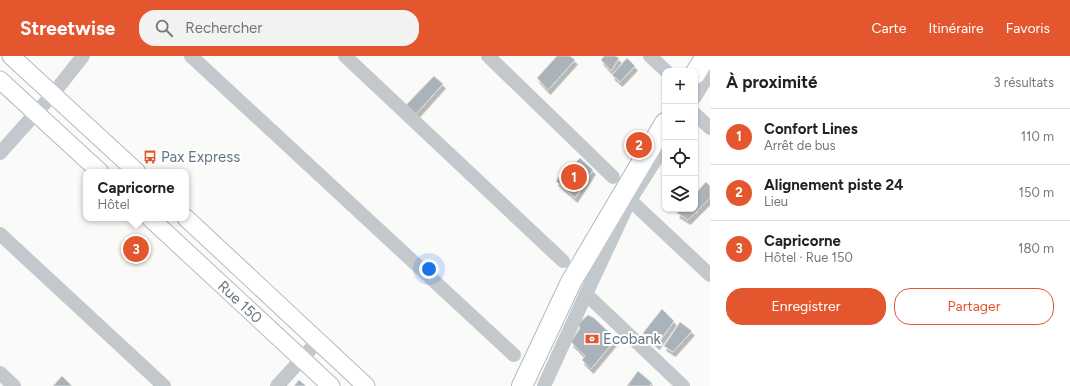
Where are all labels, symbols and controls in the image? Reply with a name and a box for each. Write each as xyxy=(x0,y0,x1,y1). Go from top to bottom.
search box xyxy=(139,10,419,46)
text: Streetwise xyxy=(20,17,115,40)
icon: search xyxy=(153,17,175,39)
text: Rechercher xyxy=(185,19,262,37)
text: Carte xyxy=(872,20,906,37)
text: Itinéraire xyxy=(928,20,984,37)
text: Favoris xyxy=(1006,20,1050,37)
map controls xyxy=(662,68,698,212)
button: + xyxy=(662,68,698,104)
text: À proximité xyxy=(726,72,817,92)
text: 3 résultats xyxy=(994,75,1054,90)
button: − xyxy=(662,104,698,140)
text: Confort Lines xyxy=(764,120,858,138)
text: 1 xyxy=(736,129,742,144)
text: 110 m xyxy=(1021,129,1054,144)
pin: 2 xyxy=(626,130,652,160)
text: Arrêt de bus xyxy=(764,138,836,153)
button: locate xyxy=(662,140,698,176)
place label: Pax Express xyxy=(161,148,240,166)
bus stop icon: Pax Express xyxy=(142,149,158,165)
pin: 1 xyxy=(561,162,587,192)
popup xyxy=(83,169,189,221)
button: layers xyxy=(662,176,698,212)
text: Alignement piste 24 xyxy=(764,176,904,194)
text: Capricorne xyxy=(98,179,174,197)
text: 2 xyxy=(735,185,743,200)
text: 150 m xyxy=(1019,185,1054,200)
text: Lieu xyxy=(764,194,788,209)
text: Hôtel xyxy=(98,197,130,212)
text: Capricorne xyxy=(764,232,841,250)
pin: 3 xyxy=(123,234,149,264)
text: 3 xyxy=(735,241,743,256)
text: 180 m xyxy=(1018,241,1054,256)
text: Hôtel · Rue 150 xyxy=(764,250,853,265)
your location xyxy=(419,259,439,279)
street label: Rue 150 xyxy=(214,277,266,327)
button: Enregistrer xyxy=(726,288,886,325)
button: Partager xyxy=(894,288,1054,325)
place label: Ecobank xyxy=(603,330,662,348)
bank icon: Ecobank xyxy=(584,331,600,347)

